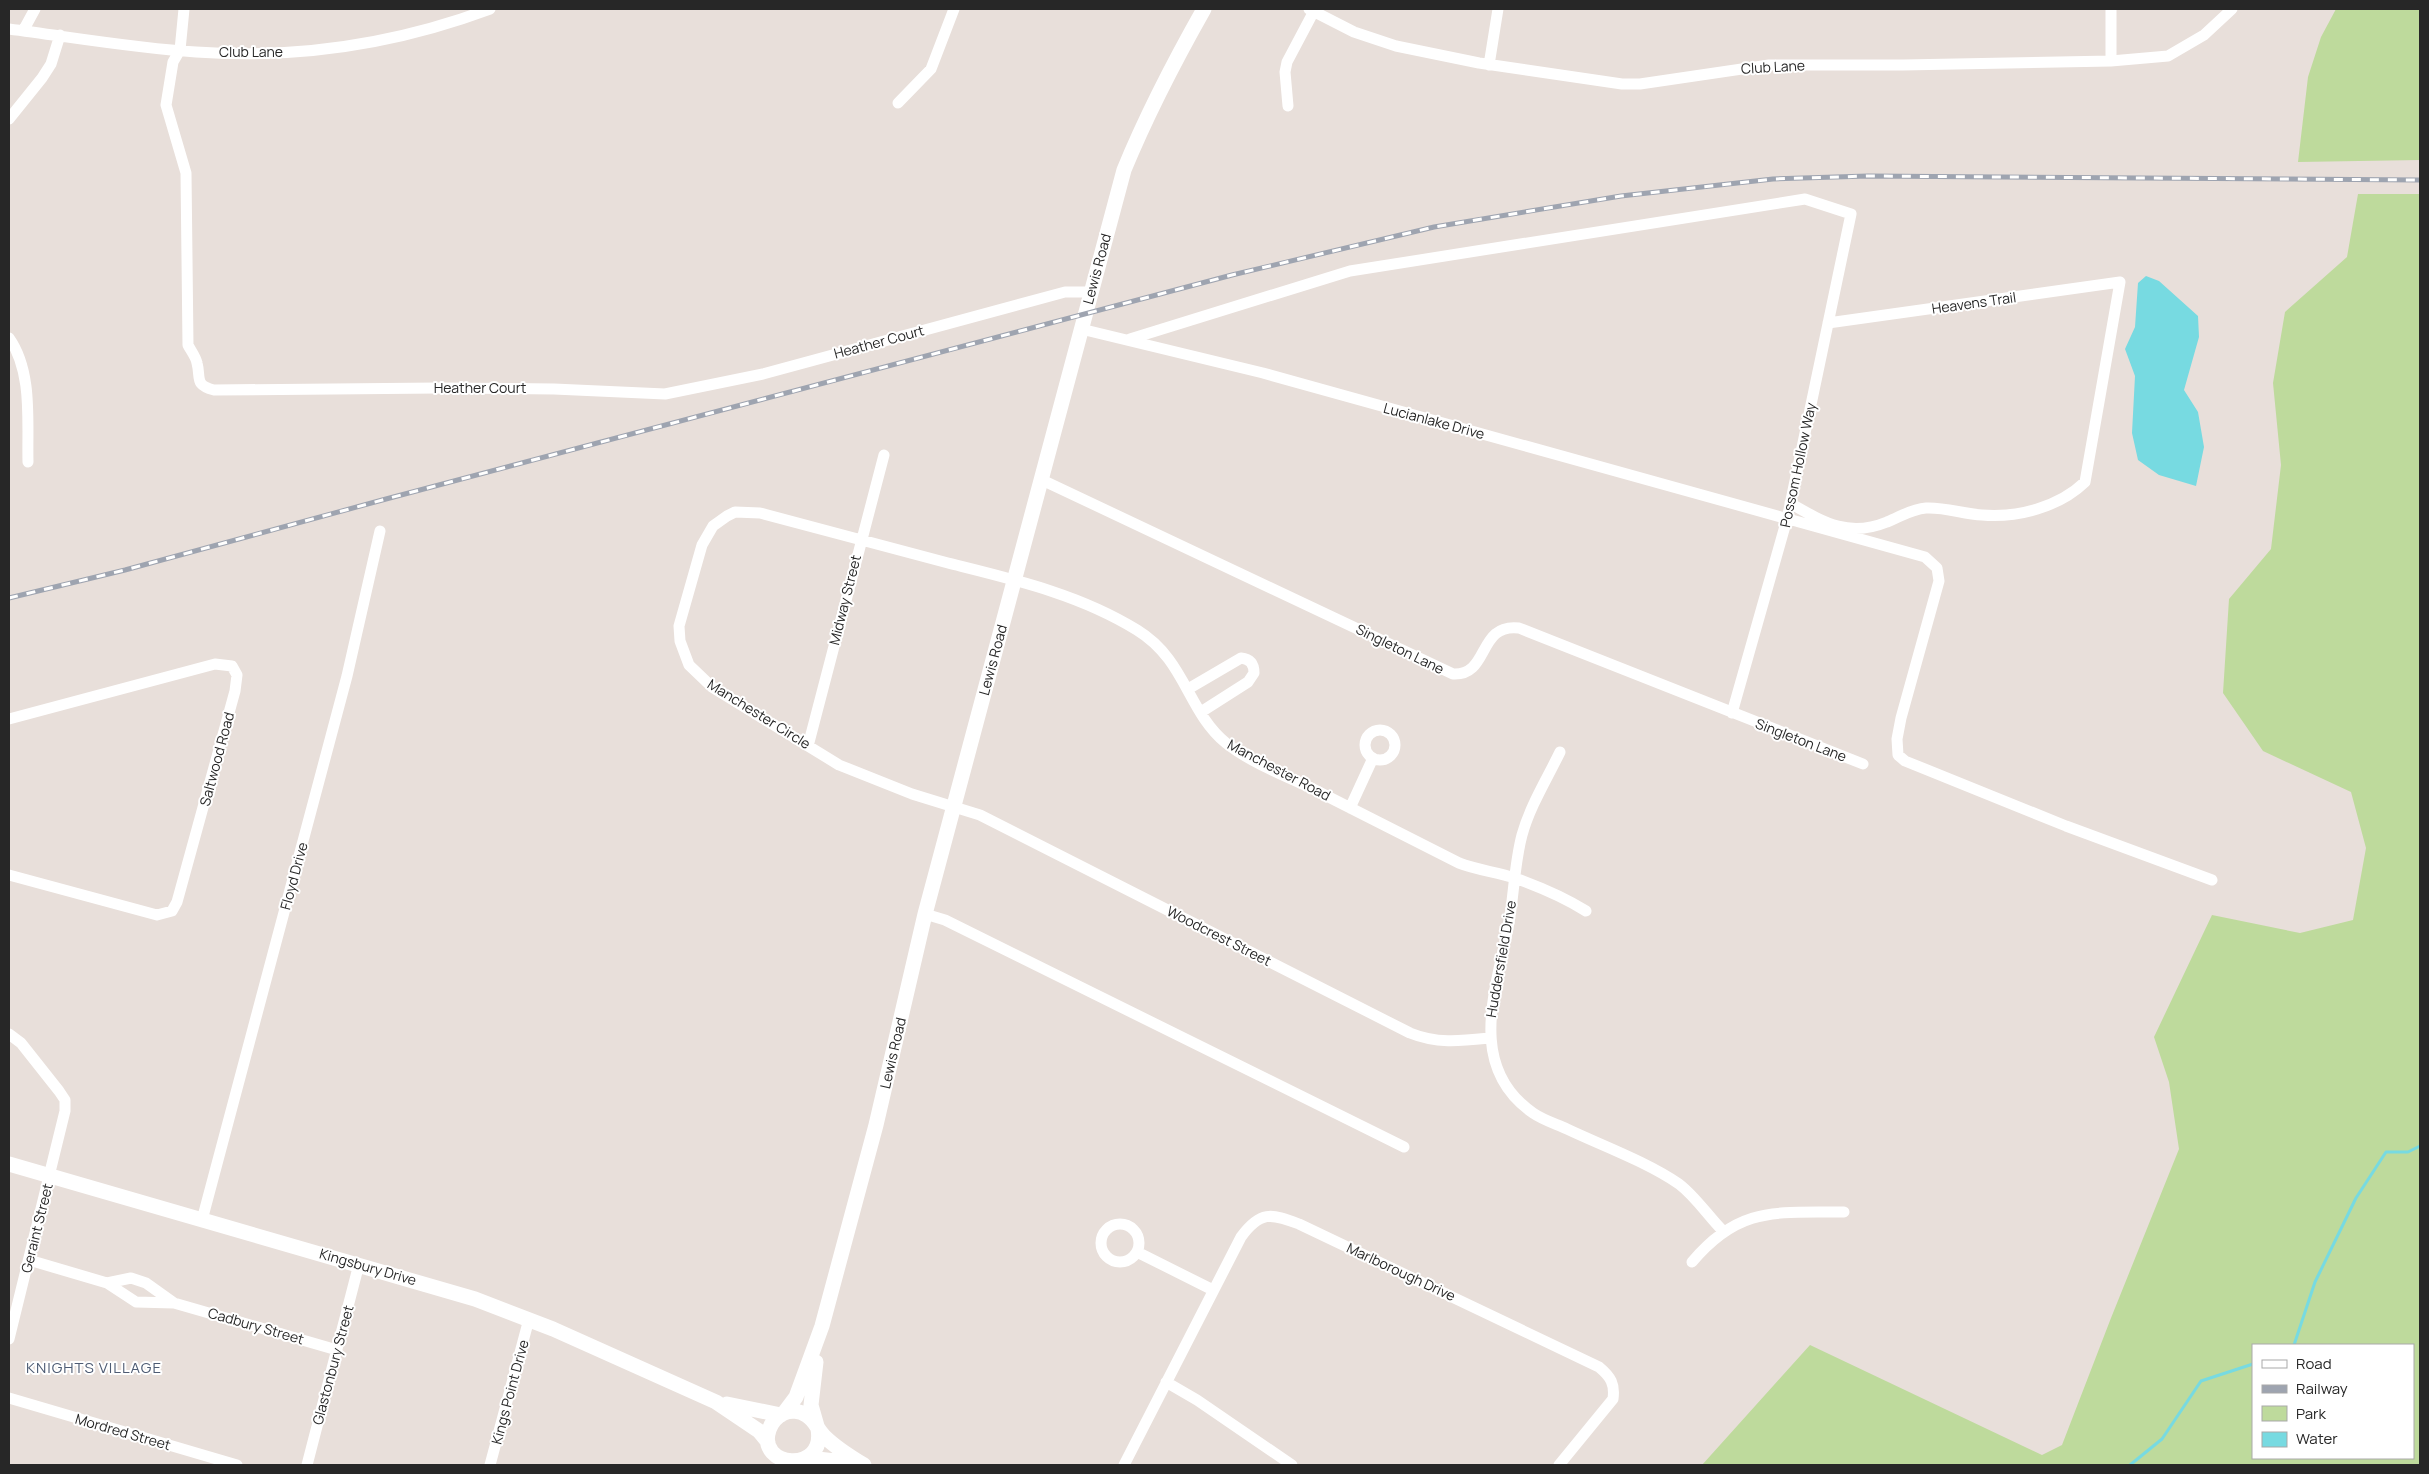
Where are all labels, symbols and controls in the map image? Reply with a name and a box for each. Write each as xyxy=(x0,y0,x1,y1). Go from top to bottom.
street label: Club Lane xyxy=(219,42,283,61)
street label: Club Lane xyxy=(1740,55,1805,78)
street label: Lewis Road xyxy=(1078,231,1115,306)
street label: Heavens Trail xyxy=(1930,287,2017,318)
street label: Heather Court xyxy=(832,320,926,363)
street label: Heather Court xyxy=(434,378,527,397)
street label: Lucianlake Drive xyxy=(1381,398,1487,443)
street label: Possom Hollow Way xyxy=(1775,400,1820,529)
street label: Midway Street xyxy=(824,552,865,647)
street label: Singleton Lane xyxy=(1353,619,1448,678)
street label: Lewis Road xyxy=(974,622,1011,697)
street label: Manchester Circle xyxy=(704,674,814,753)
street label: Saltwood Road xyxy=(195,710,238,808)
street label: Singleton Lane xyxy=(1753,713,1849,766)
street label: Manchester Road xyxy=(1224,734,1334,805)
street label: Floyd Drive xyxy=(275,840,312,912)
street label: Huddersfield Drive xyxy=(1481,899,1520,1019)
street label: Woodcrest Street xyxy=(1164,901,1275,970)
street label: Lewis Road xyxy=(875,1015,910,1090)
street label: Geraint Street xyxy=(16,1181,57,1275)
street label: Marlborough Drive xyxy=(1344,1238,1459,1305)
street label: Kingsbury Drive xyxy=(317,1244,419,1289)
street label: Cadbury Street xyxy=(206,1303,307,1348)
street label: Glastonbury Street xyxy=(307,1303,358,1427)
street label: Kings Point Drive xyxy=(486,1337,533,1446)
legend xyxy=(2252,1344,2414,1459)
text: Road xyxy=(2296,1353,2332,1374)
district label: KNIGHTS VILLAGE xyxy=(26,1357,162,1378)
text: Railway xyxy=(2296,1378,2348,1399)
text: Park xyxy=(2296,1403,2326,1424)
street label: Mordred Street xyxy=(73,1409,173,1454)
text: Water xyxy=(2296,1428,2338,1449)

